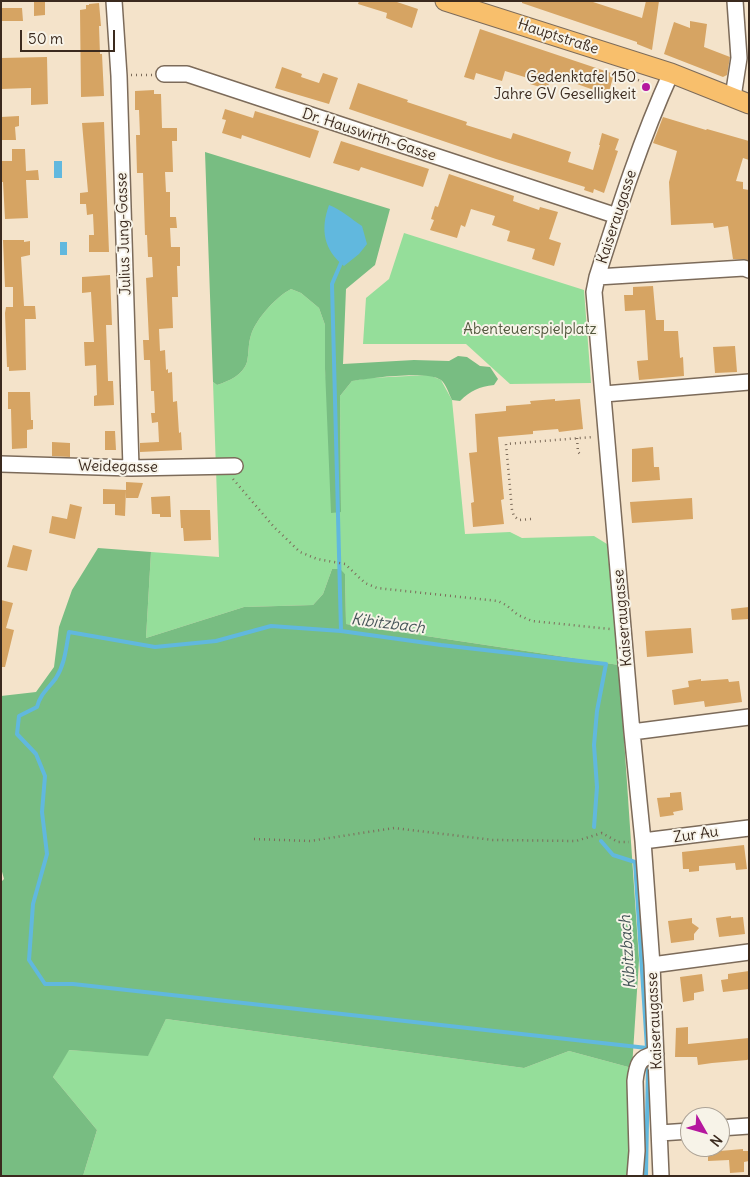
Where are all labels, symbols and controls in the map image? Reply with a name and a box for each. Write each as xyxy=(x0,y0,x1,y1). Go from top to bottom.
street label: Hauptstraße xyxy=(515,15,601,59)
scale bar xyxy=(22,20,118,52)
text: 50 m xyxy=(28,29,63,48)
place label: Gedenktafel 150 Jahre GV Geselligkeit xyxy=(494,69,636,104)
marker: Gedenktafel 150 Jahre GV Geselligkeit xyxy=(640,81,652,93)
street label: Dr. Hauswirth-Gasse xyxy=(300,105,438,165)
street label: Kaiseraugasse xyxy=(593,168,641,266)
street label: Julius Jung-Gasse xyxy=(113,172,135,296)
park label: Abenteuerspielplatz xyxy=(463,321,597,339)
street label: Weidegasse xyxy=(78,457,158,477)
street label: Kaiseraugasse xyxy=(610,568,636,668)
water label: Kibitzbach xyxy=(350,610,426,638)
street label: Zur Au xyxy=(672,823,720,847)
water label: Kibitzbach xyxy=(616,914,640,990)
street label: Kaiseraugasse xyxy=(643,972,667,1070)
north arrow xyxy=(680,1107,730,1157)
text: N xyxy=(706,1131,726,1150)

